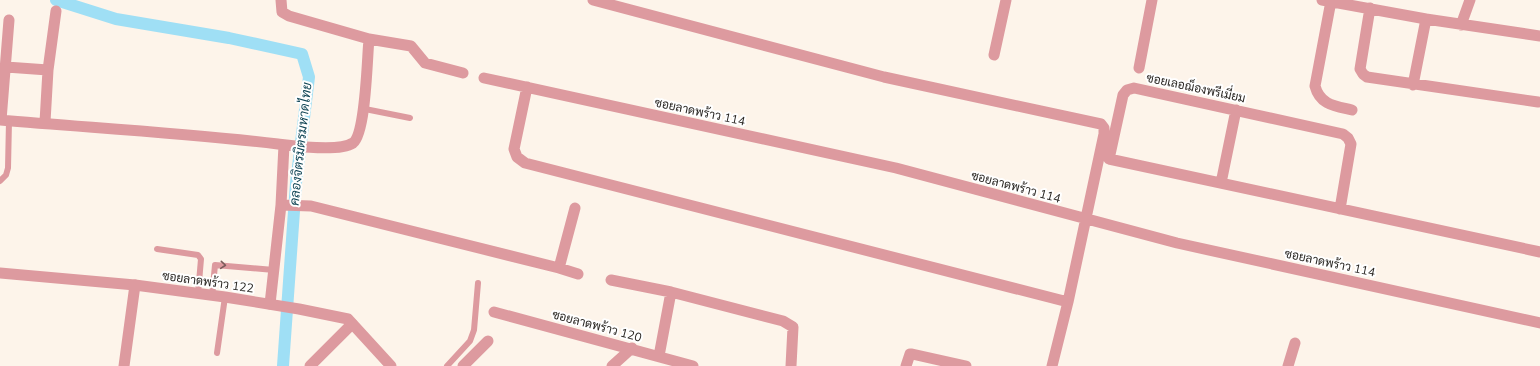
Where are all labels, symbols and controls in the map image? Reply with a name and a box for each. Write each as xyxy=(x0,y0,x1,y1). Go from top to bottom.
street label: ซอยเลอฌ็องพรีเมี่ยม xyxy=(1145,67,1248,106)
water label: คลองจิตรมิตรมหาดไทย xyxy=(286,81,316,207)
street label: ซอยลาดพร้าว 114 xyxy=(653,95,747,129)
street label: ซอยลาดพร้าว 114 xyxy=(969,167,1063,207)
street label: ซอยลาดพร้าว 114 xyxy=(1283,246,1377,280)
one-way arrow xyxy=(220,261,226,270)
street label: ซอยลาดพร้าว 122 xyxy=(161,268,255,296)
street label: ซอยลาดพร้าว 120 xyxy=(550,306,644,346)

